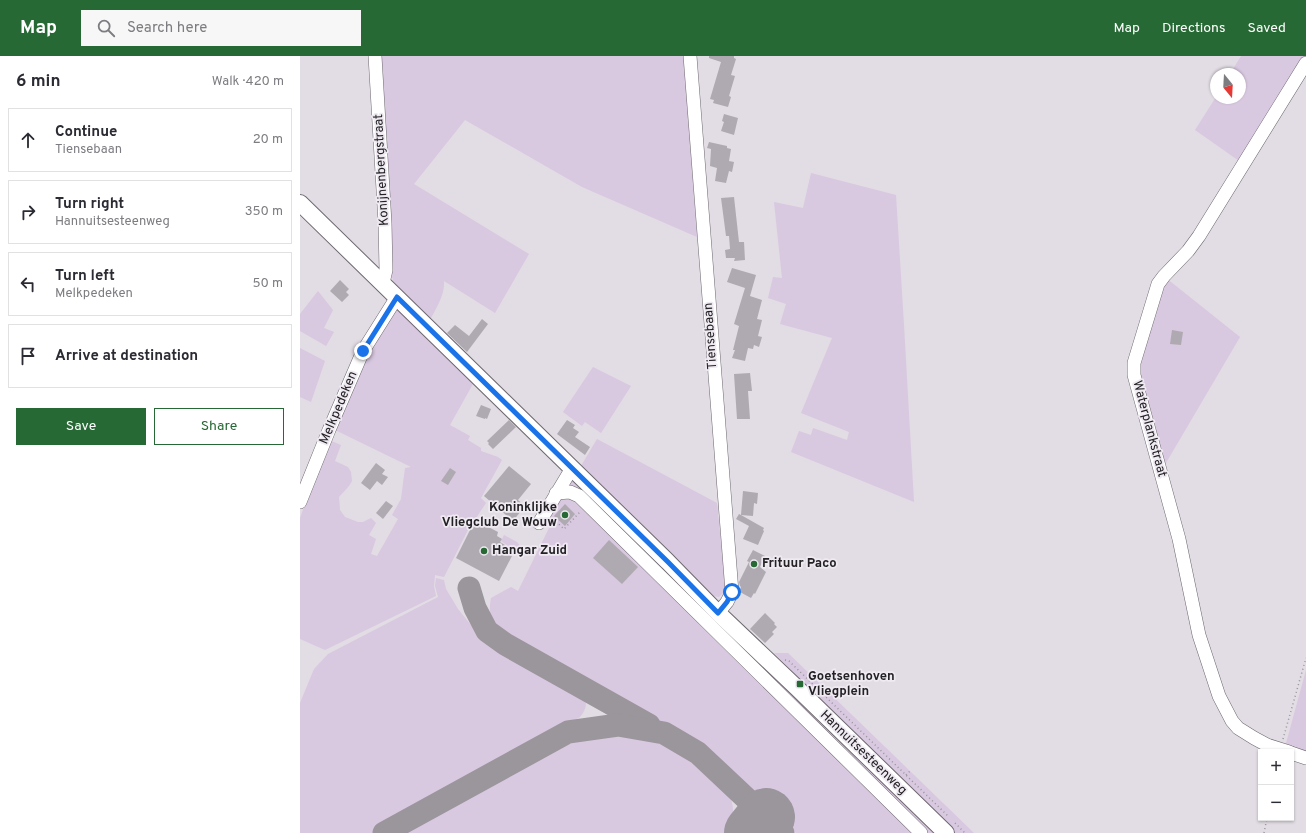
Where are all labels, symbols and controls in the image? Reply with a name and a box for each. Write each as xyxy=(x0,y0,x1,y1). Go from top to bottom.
search box xyxy=(81,10,361,46)
text: Map xyxy=(20,16,57,40)
icon: search xyxy=(95,17,117,39)
text: Search here xyxy=(127,19,207,38)
text: Map xyxy=(1114,20,1140,37)
text: Directions xyxy=(1162,20,1226,37)
text: Saved xyxy=(1248,20,1286,37)
north arrow xyxy=(1210,68,1246,104)
text: 6 min xyxy=(16,71,60,93)
text: Walk · 420 m xyxy=(212,74,284,90)
street label: Konijnenbergstraat xyxy=(371,114,393,226)
text: Continue xyxy=(55,123,117,142)
icon: ahead xyxy=(17,129,39,151)
text: 20 m xyxy=(253,132,283,148)
text: Tiensebaan xyxy=(55,142,122,158)
text: Turn right xyxy=(55,195,124,214)
icon: right xyxy=(17,201,39,223)
text: 350 m xyxy=(245,204,283,220)
text: Hannuitsesteenweg xyxy=(55,214,170,230)
text: Turn left xyxy=(55,267,115,286)
icon: left xyxy=(17,273,39,295)
text: 50 m xyxy=(253,276,283,292)
text: Melkpedeken xyxy=(55,286,133,302)
street label: Tiensebaan xyxy=(701,302,721,370)
route end xyxy=(354,342,372,360)
icon: arrive xyxy=(17,345,39,367)
text: Arrive at destination xyxy=(55,347,198,366)
street label: Melkpedeken xyxy=(316,369,362,447)
street label: Waterplankstraat xyxy=(1128,379,1170,479)
button: Save xyxy=(16,408,146,445)
button: Share xyxy=(154,408,284,445)
place label: Koninklijke Vliegclub De Wouw xyxy=(442,500,557,531)
marker: Koninklijke Vliegclub De Wouw xyxy=(560,510,570,520)
place label: Hangar Zuid xyxy=(492,543,567,559)
marker: Hangar Zuid xyxy=(479,546,489,556)
place label: Frituur Paco xyxy=(762,556,837,572)
marker: Frituur Paco xyxy=(749,559,759,569)
route start xyxy=(723,583,741,601)
place label: Goetsenhoven Vliegplein xyxy=(808,669,895,700)
marker: Goetsenhoven Vliegplein xyxy=(795,679,805,689)
street label: Hannuitsesteenweg xyxy=(816,707,910,799)
map controls xyxy=(1258,749,1294,821)
button: + xyxy=(1258,749,1294,785)
button: − xyxy=(1258,785,1294,821)

